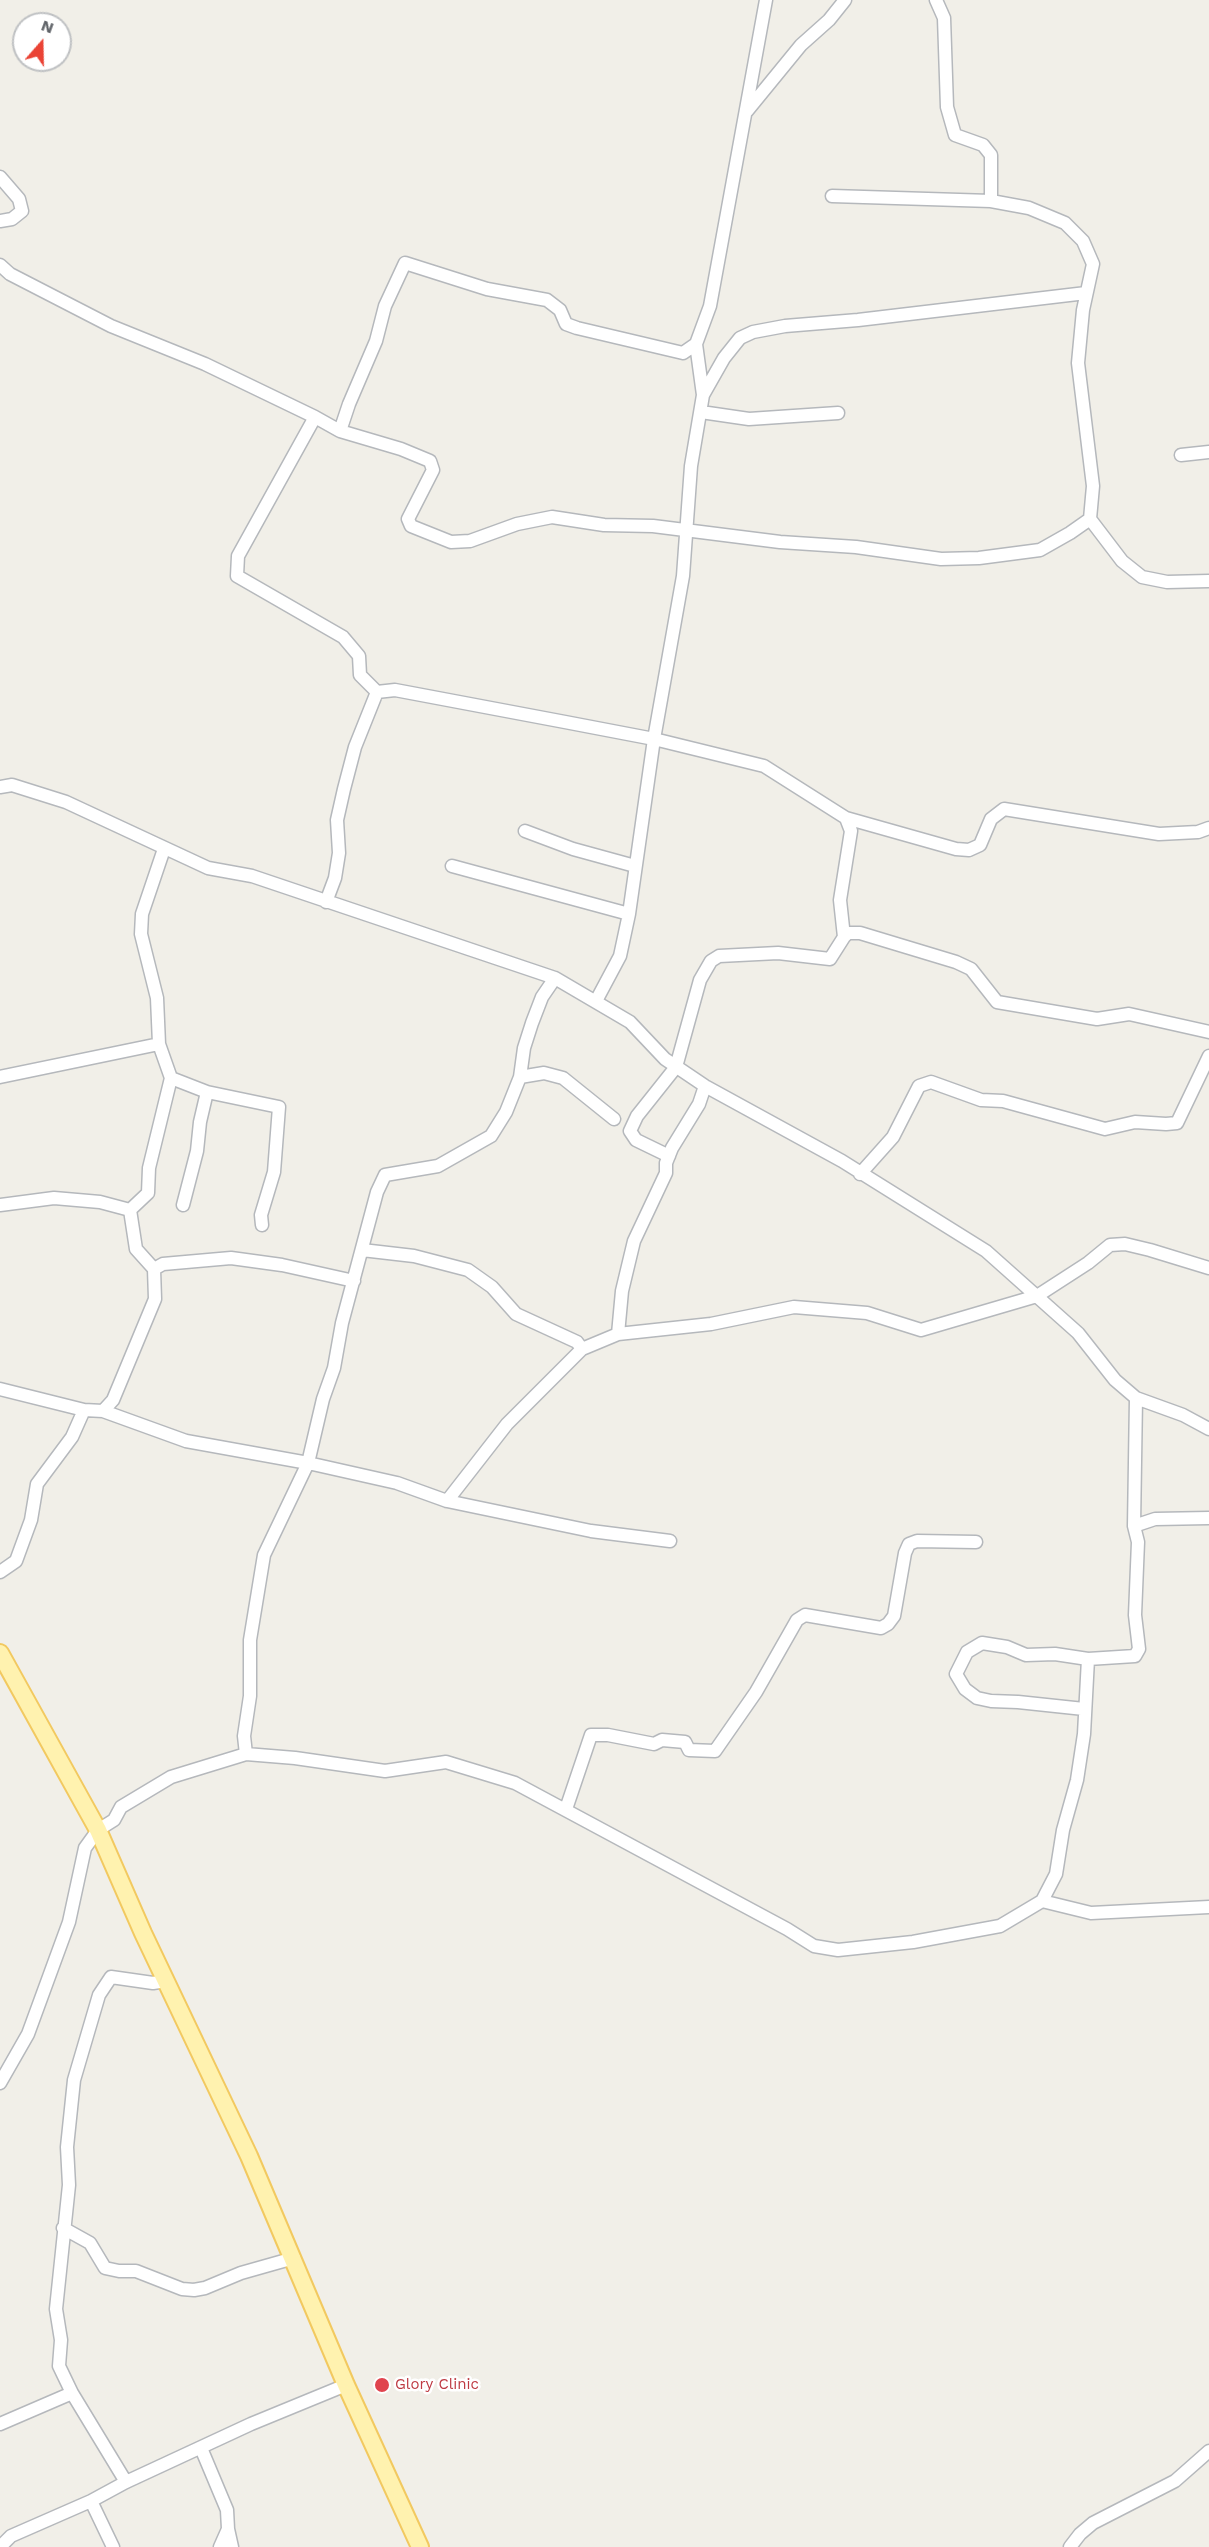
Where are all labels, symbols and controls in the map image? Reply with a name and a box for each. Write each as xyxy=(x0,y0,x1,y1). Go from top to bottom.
north arrow xyxy=(12,12,72,72)
text: N xyxy=(39,16,56,37)
marker: Glory Clinic xyxy=(373,2376,391,2394)
place label: Glory Clinic xyxy=(395,2376,479,2394)

